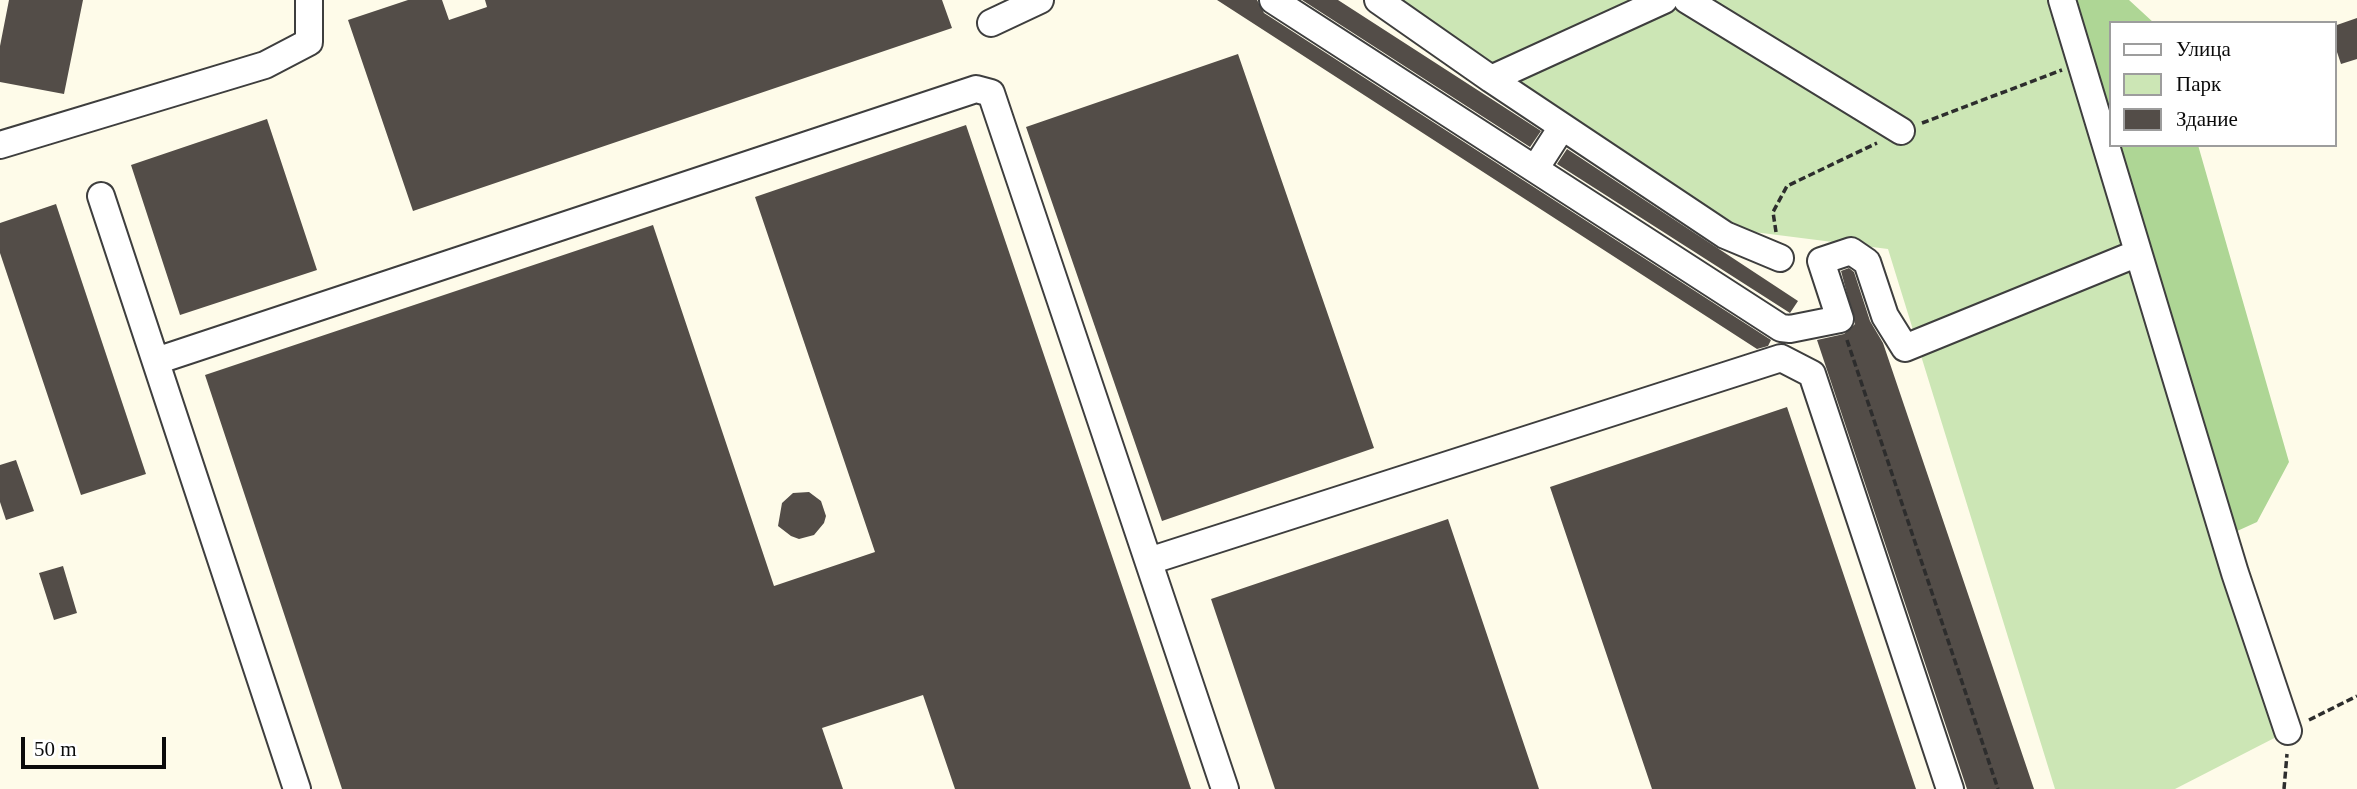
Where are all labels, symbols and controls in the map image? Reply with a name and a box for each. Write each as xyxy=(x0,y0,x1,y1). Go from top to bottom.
legend xyxy=(2108,21,2336,147)
text: Улица xyxy=(2176,37,2231,61)
text: Парк xyxy=(2176,72,2221,96)
text: Здание xyxy=(2176,107,2238,131)
scale bar xyxy=(24,722,170,766)
text: 50 m xyxy=(34,737,77,761)

